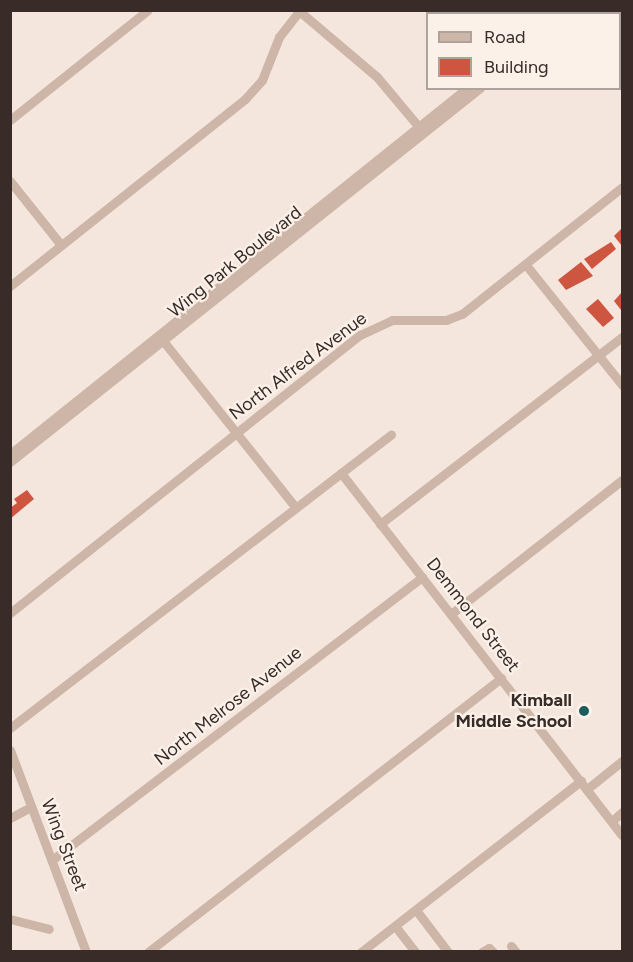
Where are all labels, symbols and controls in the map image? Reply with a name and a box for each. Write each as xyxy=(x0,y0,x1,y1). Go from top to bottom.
legend xyxy=(426,12,621,90)
text: Road xyxy=(484,26,525,48)
text: Building xyxy=(484,56,549,78)
street label: Wing Park Boulevard xyxy=(164,202,306,322)
street label: North Alfred Avenue xyxy=(225,307,371,425)
street label: Demmond Street xyxy=(422,554,524,676)
street label: North Melrose Avenue xyxy=(150,642,306,770)
place label: Kimball Middle School xyxy=(455,690,572,732)
marker: Kimball Middle School xyxy=(577,704,591,718)
street label: Wing Street xyxy=(37,796,91,894)

